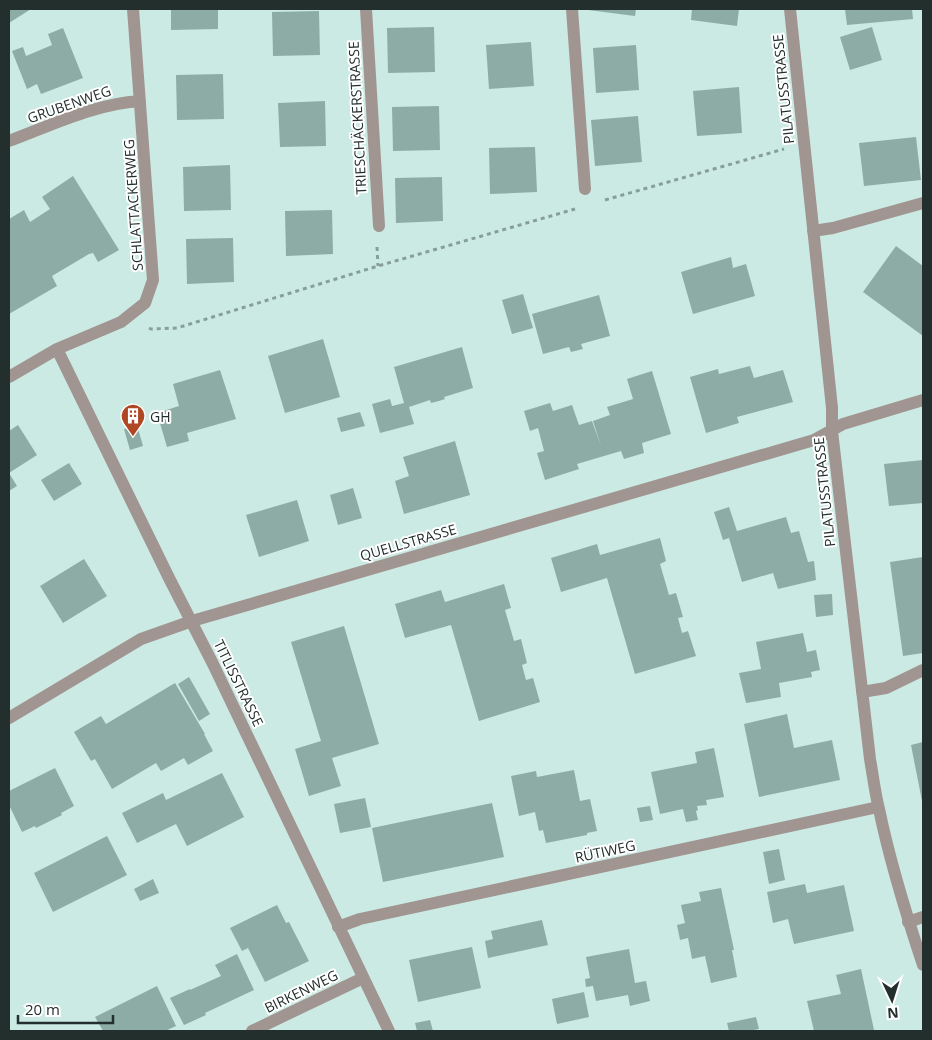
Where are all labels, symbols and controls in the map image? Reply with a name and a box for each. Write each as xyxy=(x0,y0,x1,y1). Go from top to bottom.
street label: PILATUSSTRASSE xyxy=(768,33,798,145)
street label: TRIESCHÄCKERSTRASSE xyxy=(343,41,371,195)
street label: GRUBENWEG xyxy=(25,81,113,127)
street label: SCHLATTACKERWEG xyxy=(119,139,147,271)
building icon: GH xyxy=(120,403,146,437)
place label: GH xyxy=(150,407,171,426)
street label: PILATUSSTRASSE xyxy=(809,436,839,548)
street label: QUELLSTRASSE xyxy=(358,519,458,565)
street label: TITLISSTRASSE xyxy=(210,636,268,730)
street label: RÜTIWEG xyxy=(573,835,637,867)
street label: BIRKENWEG xyxy=(261,965,341,1017)
north arrow xyxy=(867,975,917,1025)
scale bar xyxy=(18,992,112,1024)
text: 20 m xyxy=(25,999,60,1019)
text: N xyxy=(887,1004,899,1023)

